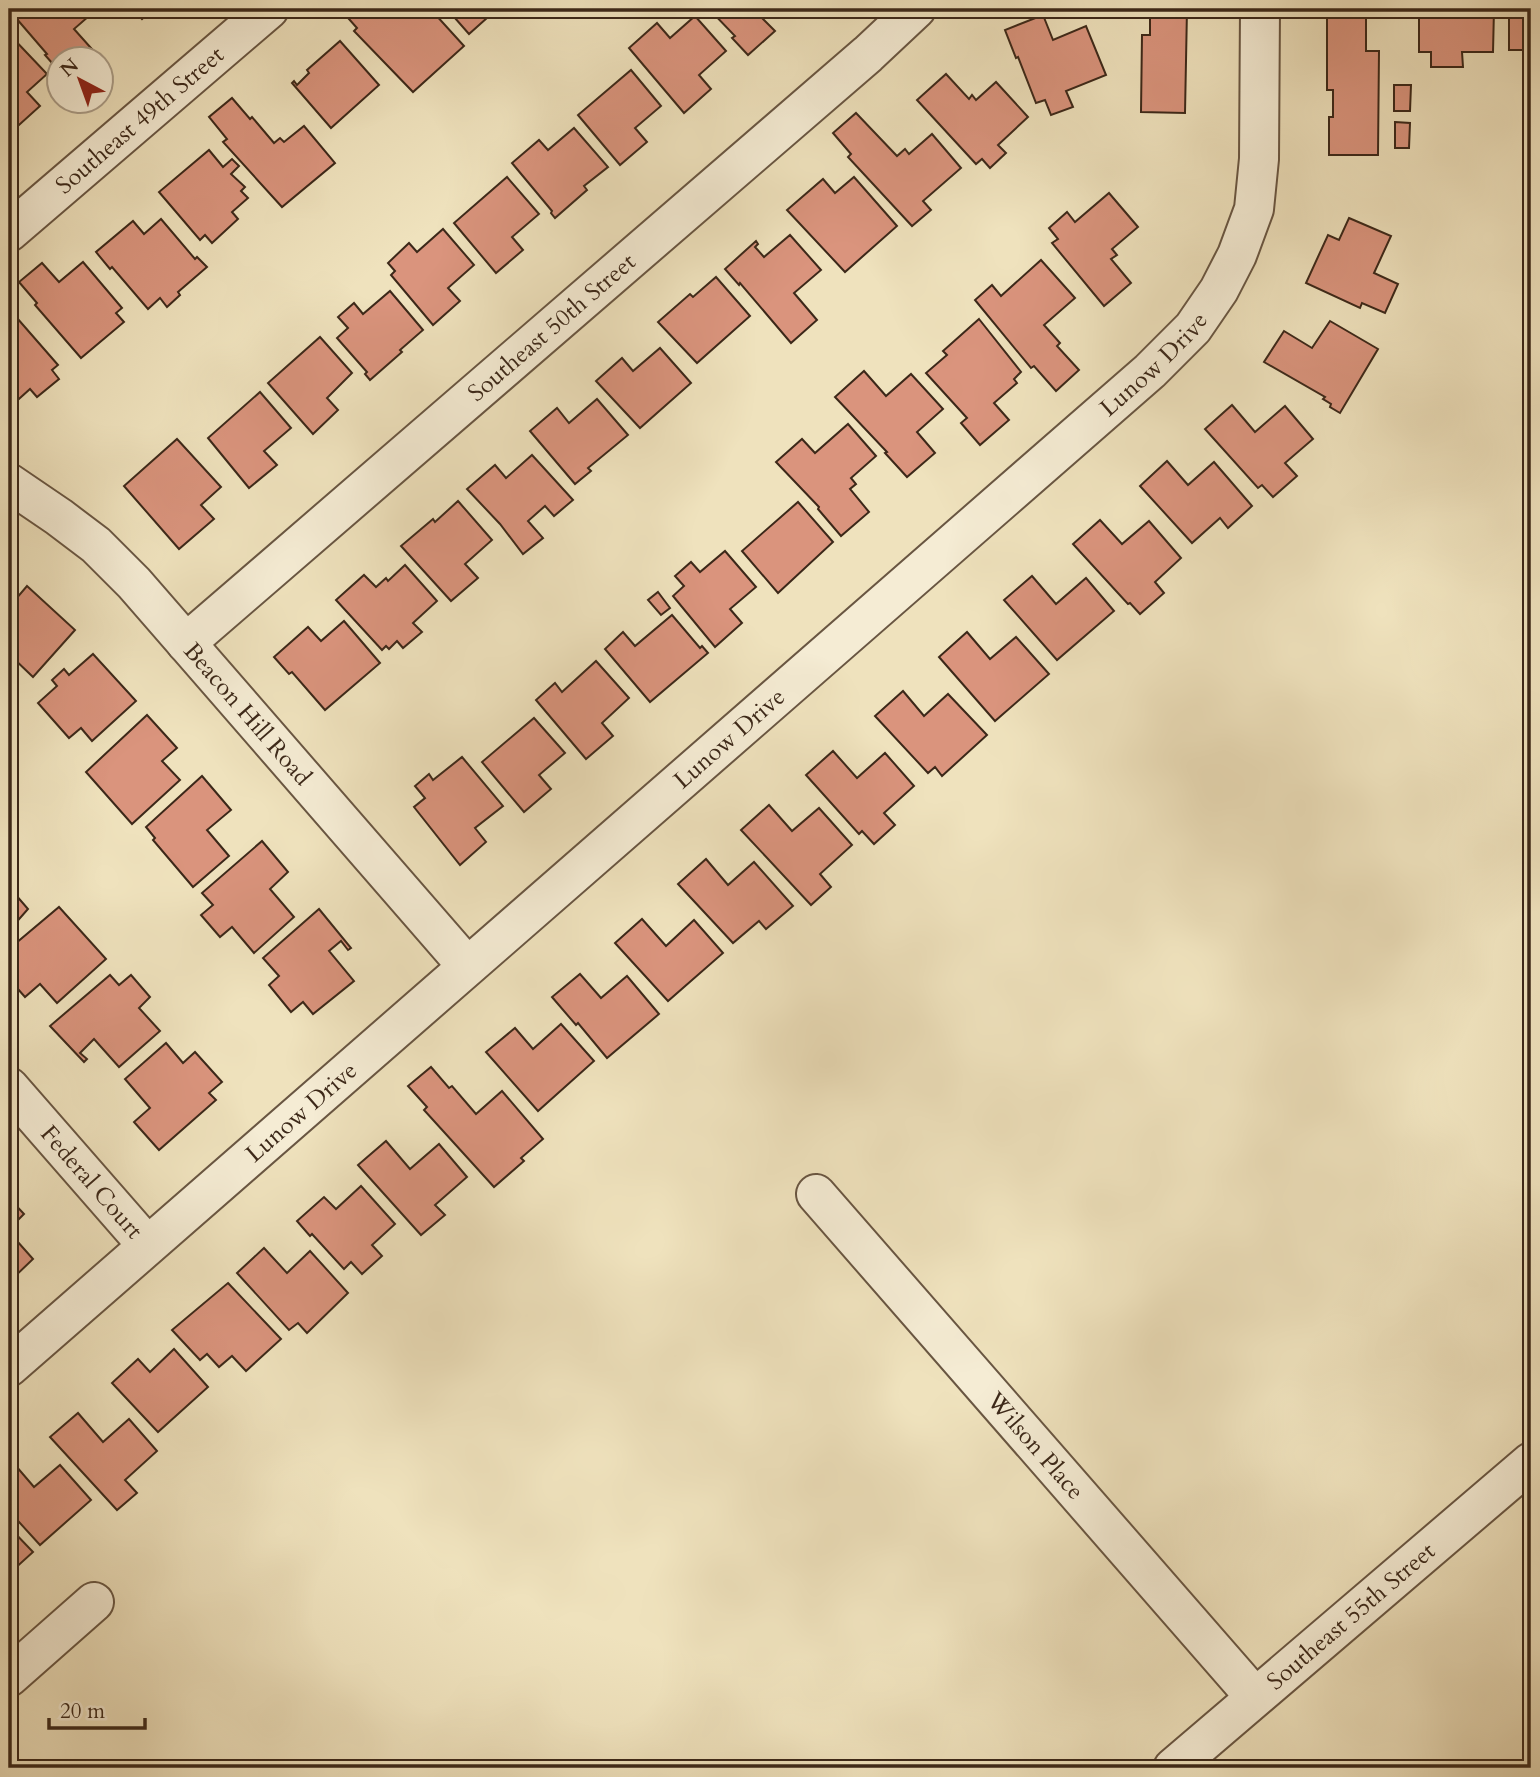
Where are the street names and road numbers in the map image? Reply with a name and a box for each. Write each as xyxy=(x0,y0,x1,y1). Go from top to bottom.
street label: Southeast 49th Street xyxy=(49,39,231,202)
street label: Southeast 50th Street xyxy=(461,246,643,409)
street label: Lunow Drive xyxy=(1093,306,1216,424)
street label: Beacon Hill Road xyxy=(176,635,319,793)
street label: Lunow Drive xyxy=(667,681,792,797)
street label: Lunow Drive xyxy=(239,1054,364,1170)
street label: Federal Court xyxy=(33,1118,151,1246)
street label: Wilson Place xyxy=(978,1384,1091,1507)
street label: Southeast 55th Street xyxy=(1260,1535,1443,1698)

